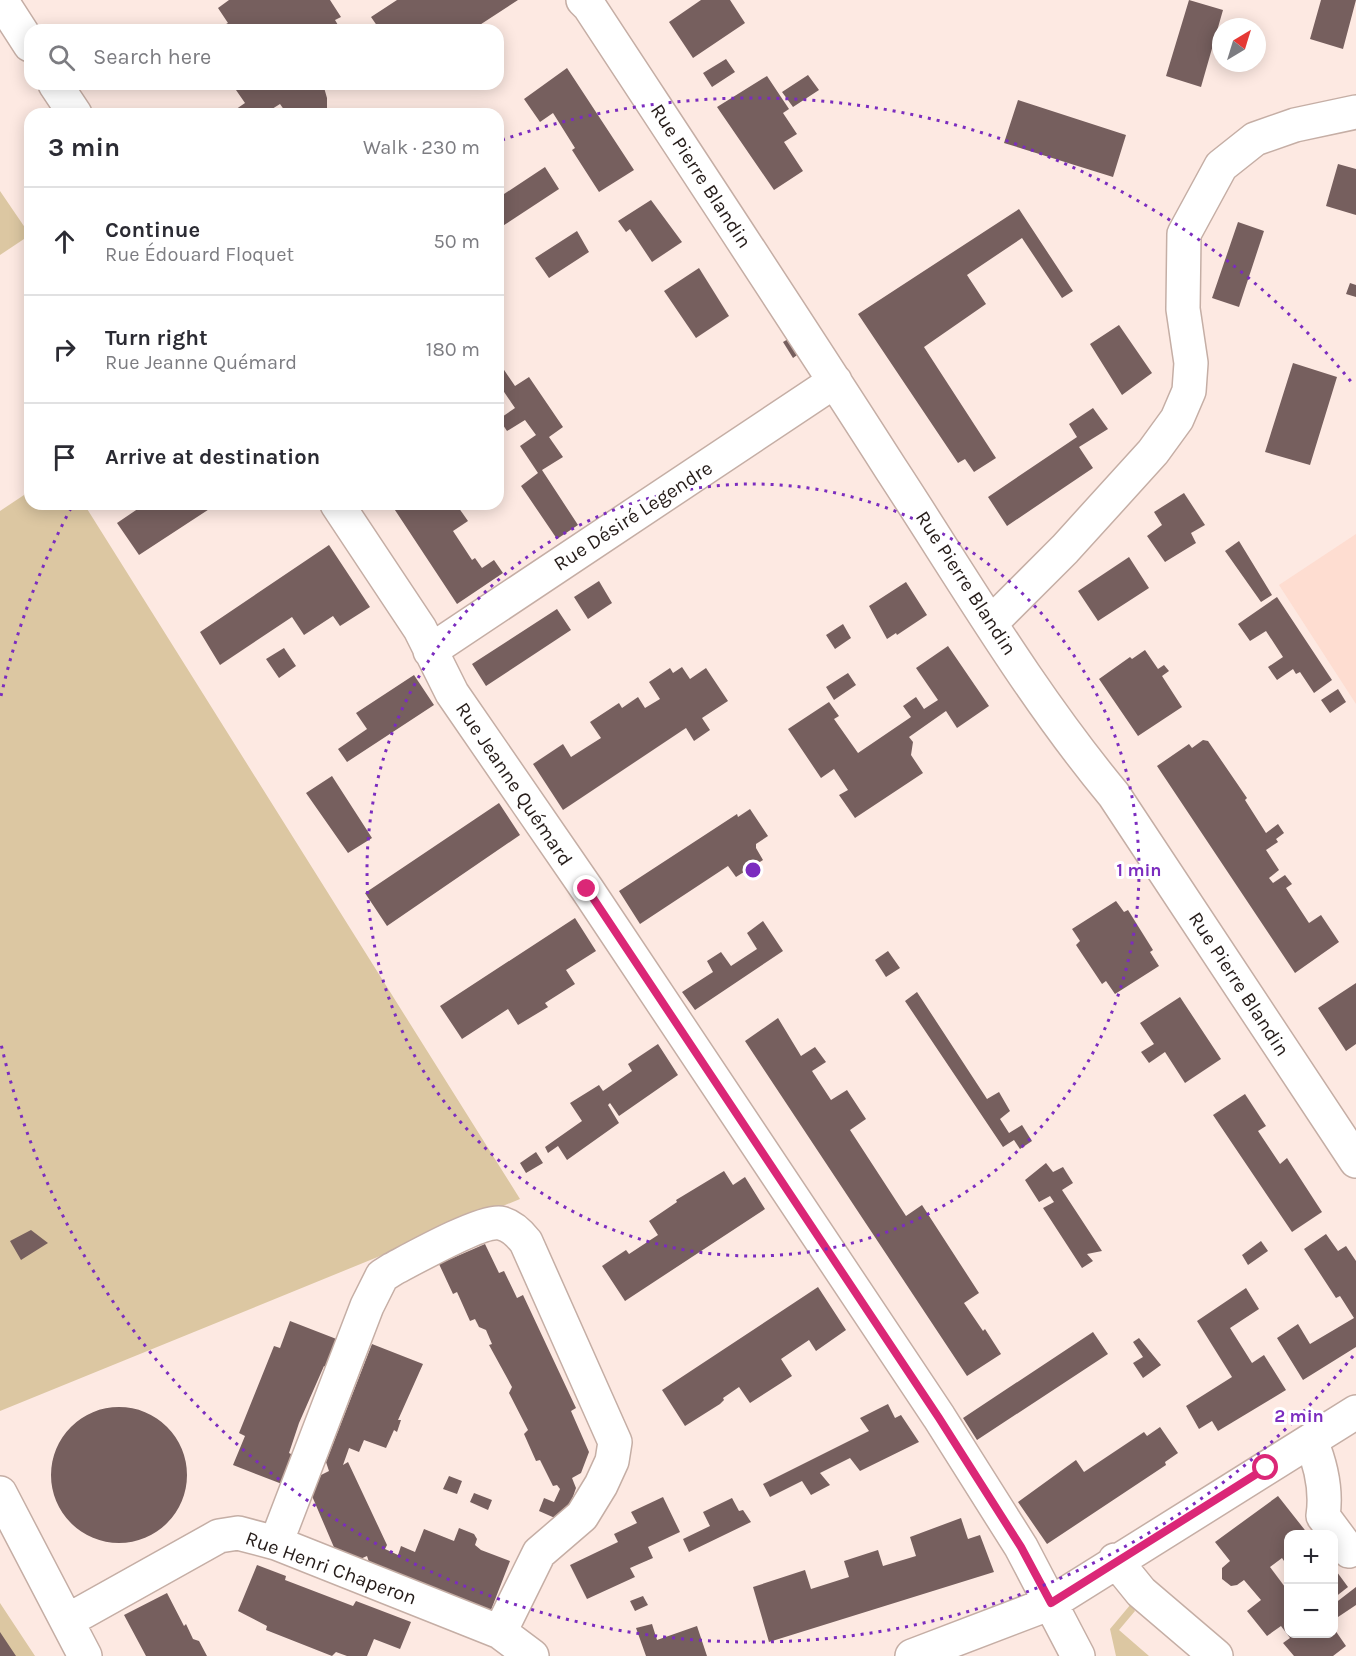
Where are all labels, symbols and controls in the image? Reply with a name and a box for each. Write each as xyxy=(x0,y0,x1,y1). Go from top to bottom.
north arrow xyxy=(1212,18,1266,72)
search box xyxy=(24,24,504,90)
icon: search xyxy=(45,41,78,74)
text: Search here xyxy=(93,44,211,70)
street label: Rue Pierre Blandin xyxy=(646,100,756,252)
text: 3 min xyxy=(48,132,120,163)
text: Walk · 230 m xyxy=(363,136,480,159)
text: Continue xyxy=(105,217,200,243)
icon: ahead xyxy=(48,225,81,258)
text: 50 m xyxy=(433,230,480,253)
text: Rue Édouard Floquet xyxy=(105,243,294,266)
text: Turn right xyxy=(105,325,208,351)
icon: right xyxy=(48,333,81,366)
text: 180 m xyxy=(426,338,480,361)
text: Rue Jeanne Quémard xyxy=(105,351,297,374)
icon: arrive xyxy=(48,441,81,474)
text: Arrive at destination xyxy=(105,444,320,470)
street label: Rue Désiré Legendre xyxy=(550,456,716,576)
street label: Rue Pierre Blandin xyxy=(911,507,1021,659)
street label: Rue Jeanne Quémard xyxy=(451,698,577,870)
text: 1 min xyxy=(1116,859,1162,881)
centre of rings xyxy=(743,860,763,880)
route end xyxy=(573,875,599,901)
street label: Rue Pierre Blandin xyxy=(1184,908,1294,1060)
text: 2 min xyxy=(1274,1405,1324,1427)
route start xyxy=(1252,1454,1278,1480)
street label: Rue Henri Chaperon xyxy=(242,1526,420,1610)
map controls xyxy=(1284,1530,1338,1638)
button: + xyxy=(1284,1530,1338,1584)
button: − xyxy=(1284,1584,1338,1638)

